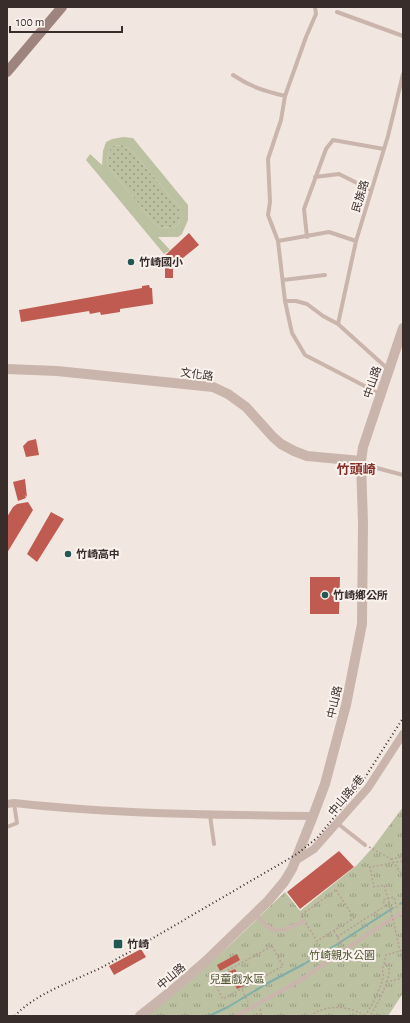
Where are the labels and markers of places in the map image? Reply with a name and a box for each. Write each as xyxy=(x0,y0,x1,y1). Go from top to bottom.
place label: 竹崎國小 xyxy=(139,256,183,268)
marker: 竹崎國小 xyxy=(126,257,136,267)
place label: 竹崎高中 xyxy=(76,548,120,560)
marker: 竹崎高中 xyxy=(63,549,73,559)
place label: 竹崎鄉公所 xyxy=(333,589,388,601)
marker: 竹崎鄉公所 xyxy=(320,590,330,600)
marker: 竹崎 xyxy=(112,938,124,950)
place label: 竹崎 xyxy=(127,938,149,950)

